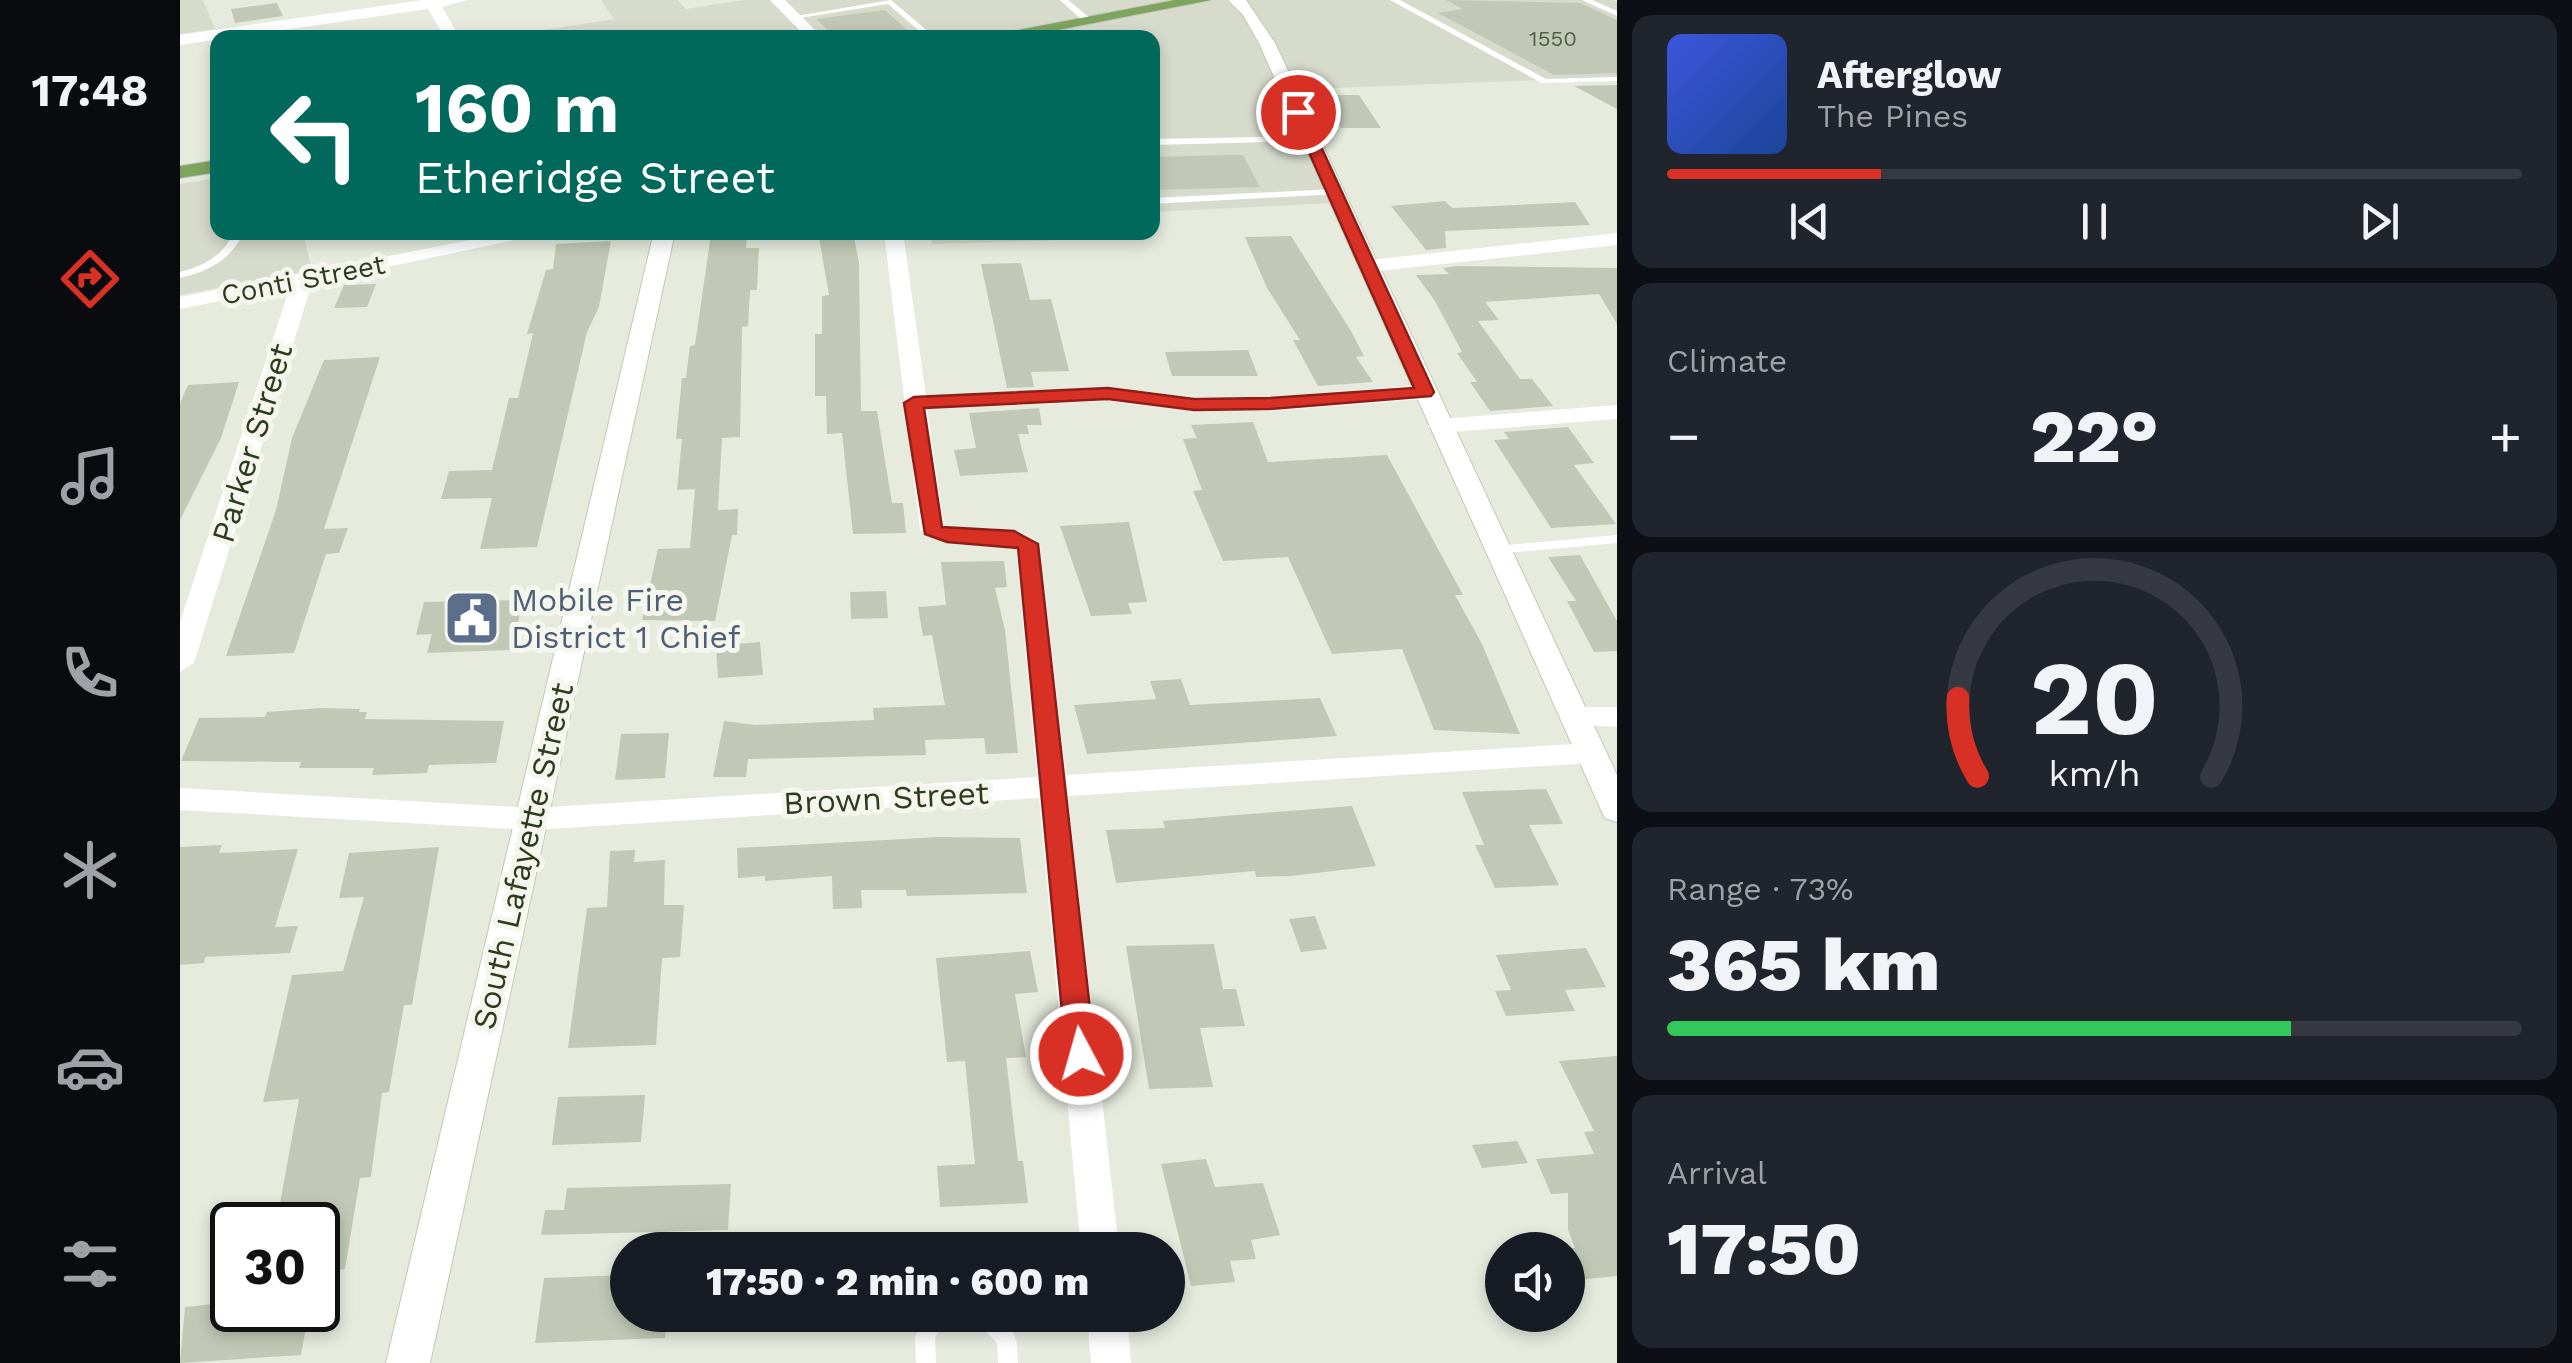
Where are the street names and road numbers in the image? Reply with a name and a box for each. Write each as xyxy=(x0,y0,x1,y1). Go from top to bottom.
street label: Conti Street xyxy=(218,247,388,312)
street label: Parker Street xyxy=(204,339,300,547)
street label: South Lafayette Street xyxy=(465,679,581,1033)
street label: Brown Street xyxy=(782,774,990,822)

